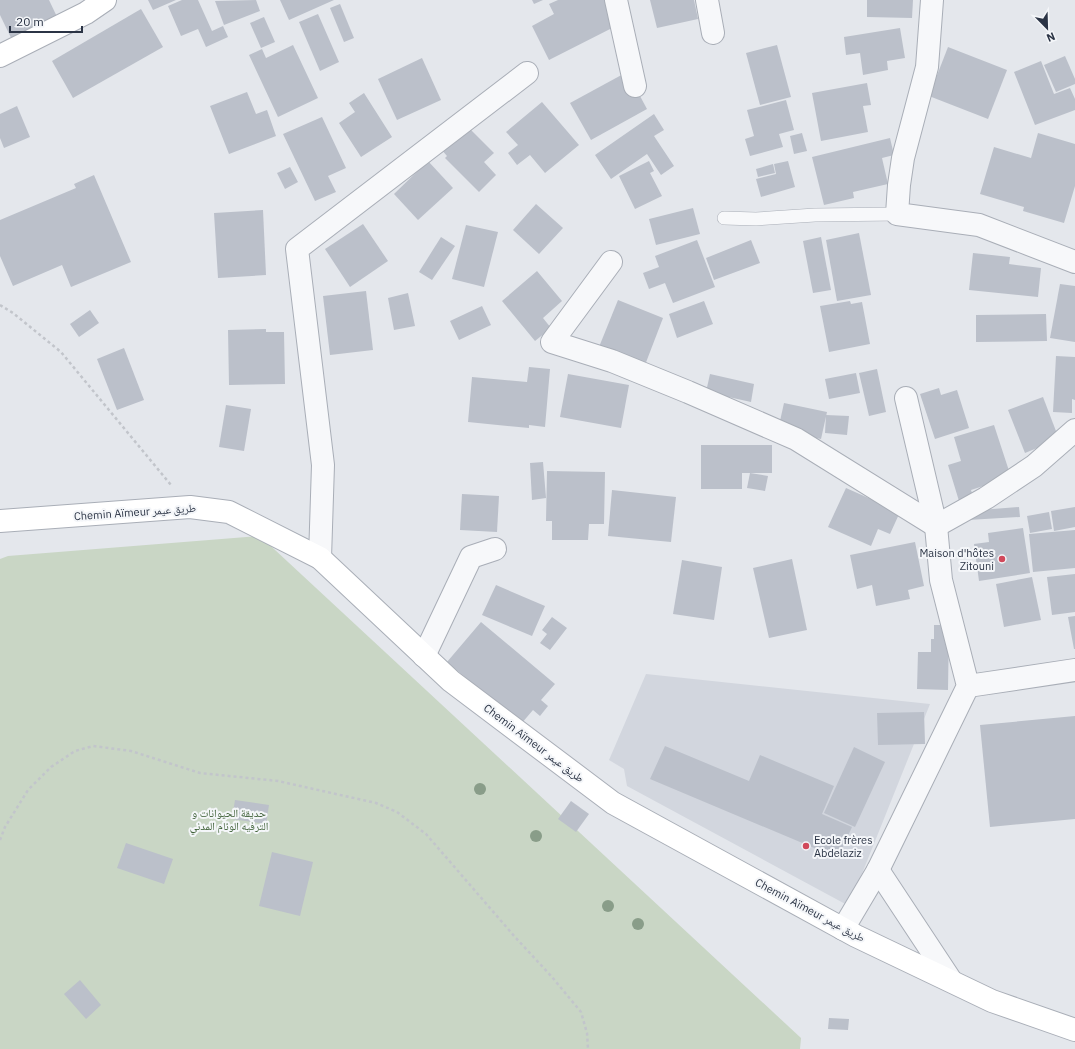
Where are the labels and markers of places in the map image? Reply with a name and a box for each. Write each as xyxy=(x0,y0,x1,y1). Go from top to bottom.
place label: Maison d'hôtes Zitouni xyxy=(919,546,994,573)
marker: Maison d'hôtes Zitouni xyxy=(997,554,1007,564)
place label: Ecole frères Abdelaziz xyxy=(814,833,873,860)
marker: Ecole frères Abdelaziz xyxy=(801,841,811,851)

